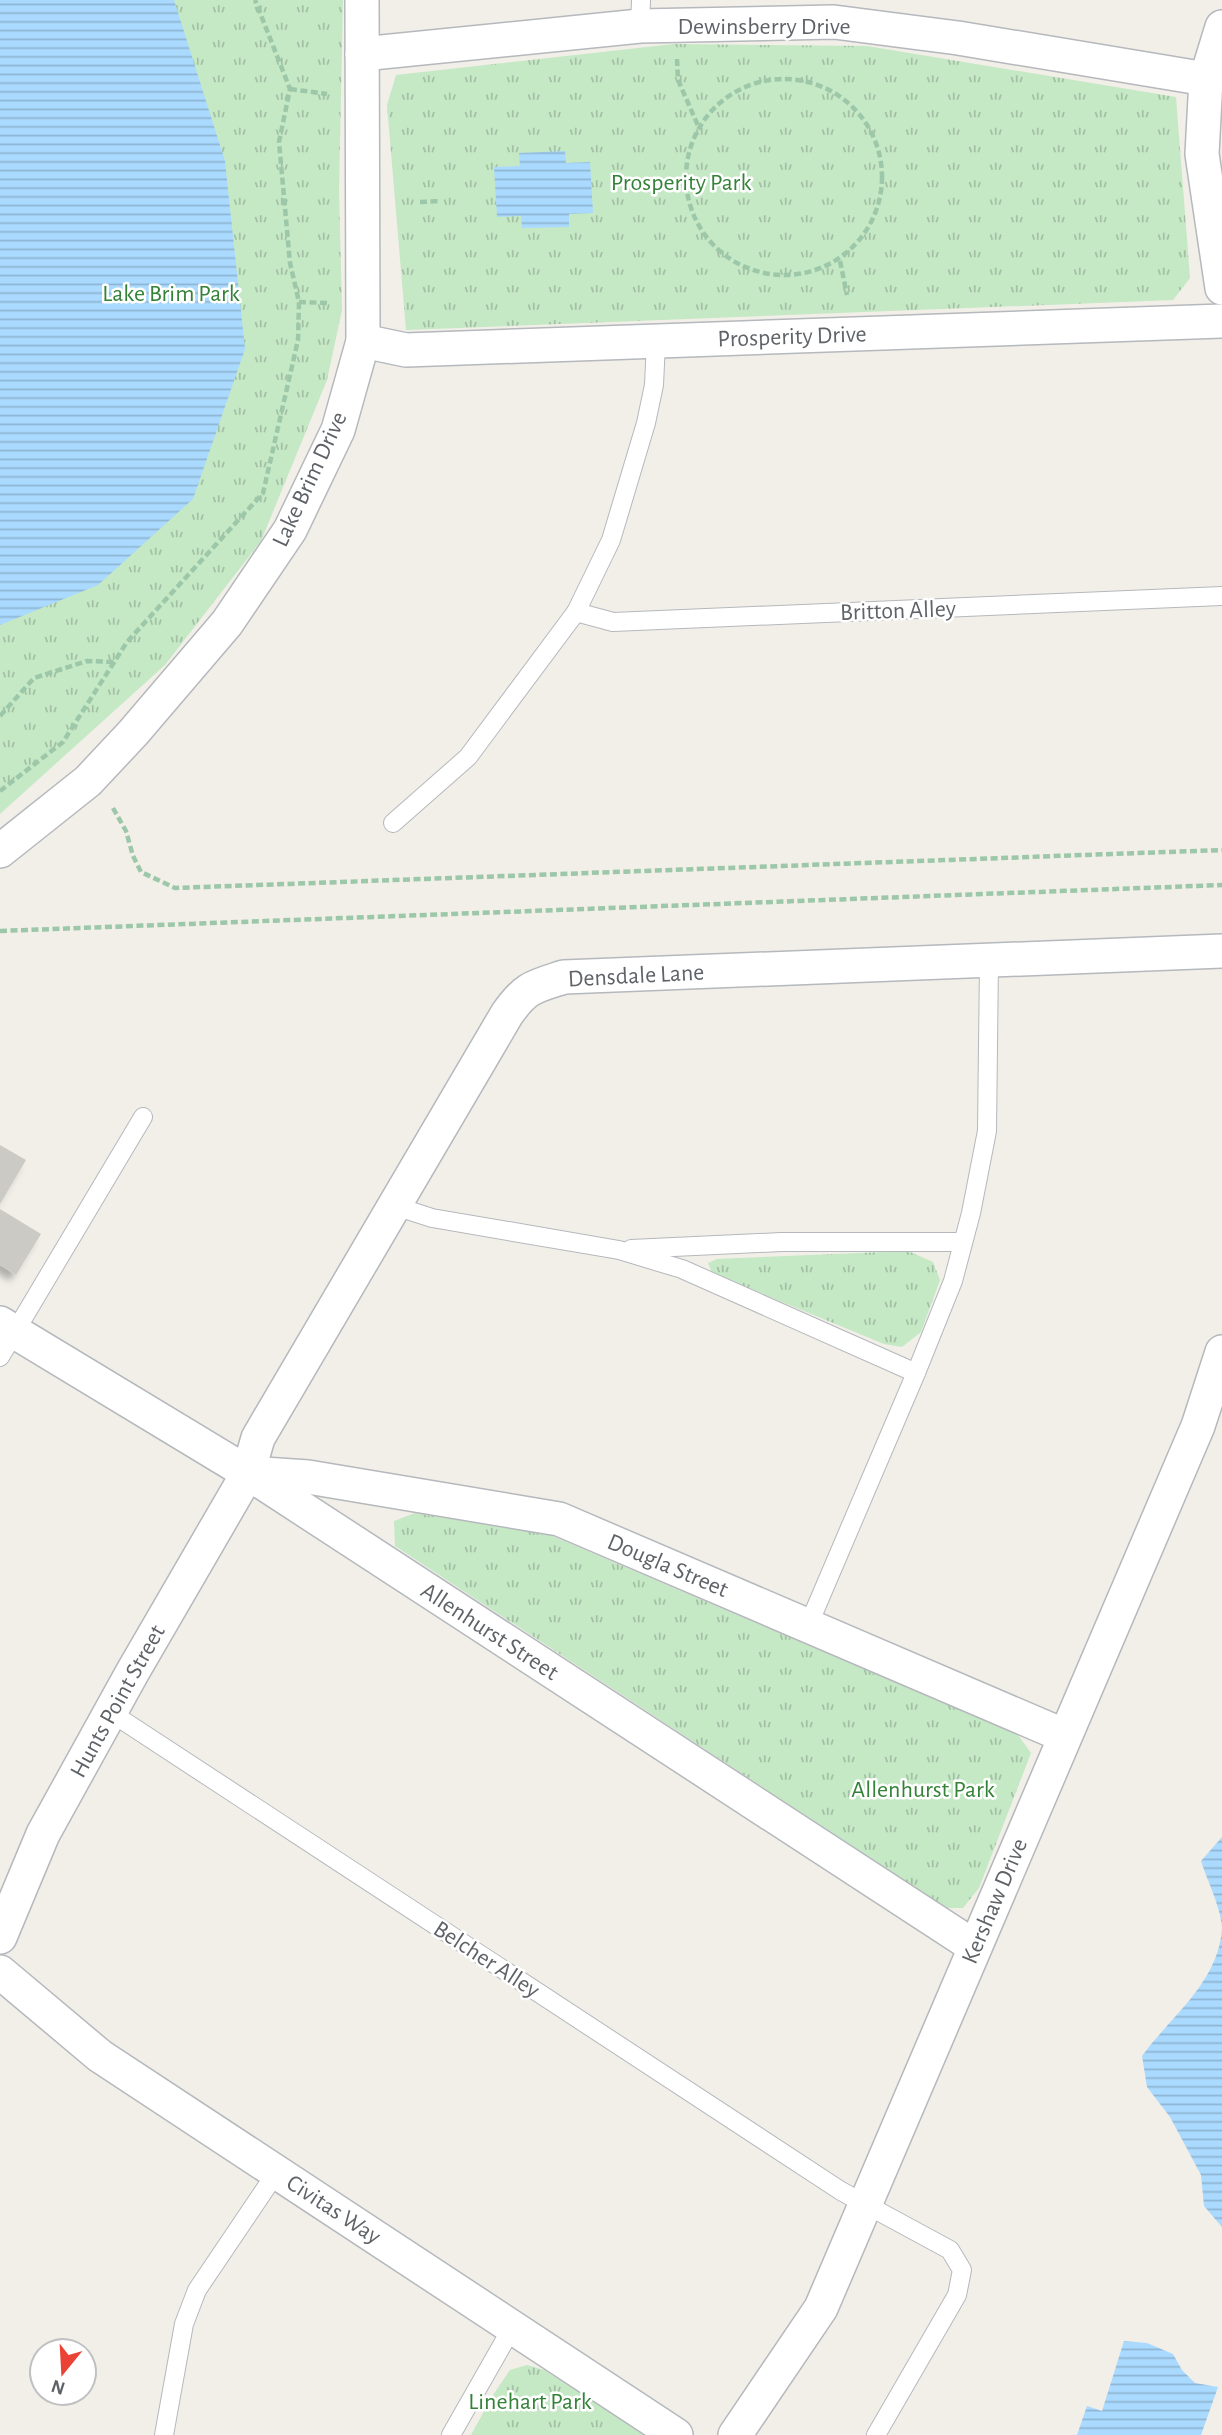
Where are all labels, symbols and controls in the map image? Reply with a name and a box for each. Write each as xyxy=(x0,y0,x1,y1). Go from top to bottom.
street label: Dewinsberry Drive xyxy=(677,15,851,39)
park label: Prosperity Park xyxy=(611,171,751,195)
park label: Lake Brim Park xyxy=(102,282,240,306)
street label: Prosperity Drive xyxy=(717,322,867,352)
street label: Lake Brim Drive xyxy=(268,408,352,551)
street label: Britton Alley xyxy=(840,597,956,625)
street label: Densdale Lane xyxy=(567,960,705,992)
street label: Dougla Street xyxy=(604,1530,732,1602)
street label: Allenhurst Street xyxy=(416,1579,563,1685)
street label: Hunts Point Street xyxy=(66,1621,170,1782)
park label: Allenhurst Park xyxy=(851,1778,995,1802)
street label: Kershaw Drive xyxy=(958,1835,1032,1968)
street label: Belcher Alley xyxy=(429,1917,544,2003)
street label: Civitas Way xyxy=(282,2171,385,2249)
north arrow xyxy=(28,2337,98,2407)
text: N xyxy=(49,2376,67,2398)
park label: Linehart Park xyxy=(468,2390,592,2414)

